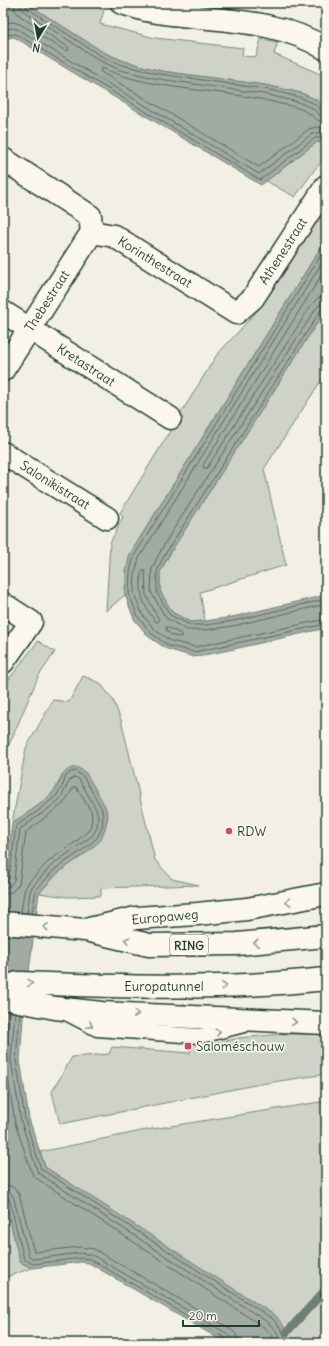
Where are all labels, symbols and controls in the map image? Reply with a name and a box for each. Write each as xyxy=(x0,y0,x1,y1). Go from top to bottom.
north arrow xyxy=(18,18,58,58)
text: N xyxy=(31,40,41,55)
street label: Athenestraat xyxy=(255,214,311,288)
street label: Korinthestraat xyxy=(115,232,196,292)
street label: Thebestraat xyxy=(21,266,74,335)
street label: Kretastraat xyxy=(54,340,119,391)
street label: Salonikistraat xyxy=(17,457,94,514)
place label: RDW xyxy=(237,823,266,840)
marker: RDW xyxy=(224,826,234,836)
one-way arrow xyxy=(285,897,291,905)
street label: Europaweg xyxy=(131,906,199,928)
one-way arrow xyxy=(43,922,49,931)
road number: RING xyxy=(170,935,208,955)
one-way arrow xyxy=(124,936,130,944)
one-way arrow xyxy=(253,938,259,947)
street label: Europatunnel xyxy=(124,978,204,995)
one-way arrow xyxy=(27,979,33,988)
one-way arrow xyxy=(221,982,227,990)
one-way arrow xyxy=(133,1010,139,1019)
one-way arrow xyxy=(291,1017,297,1026)
one-way arrow xyxy=(85,1020,93,1028)
one-way arrow xyxy=(214,1028,221,1037)
place label: Saloméschouw xyxy=(196,1038,284,1055)
marker: Saloméschouw xyxy=(183,1041,193,1051)
scale bar xyxy=(183,1302,259,1328)
text: 20 m xyxy=(189,1308,217,1323)

